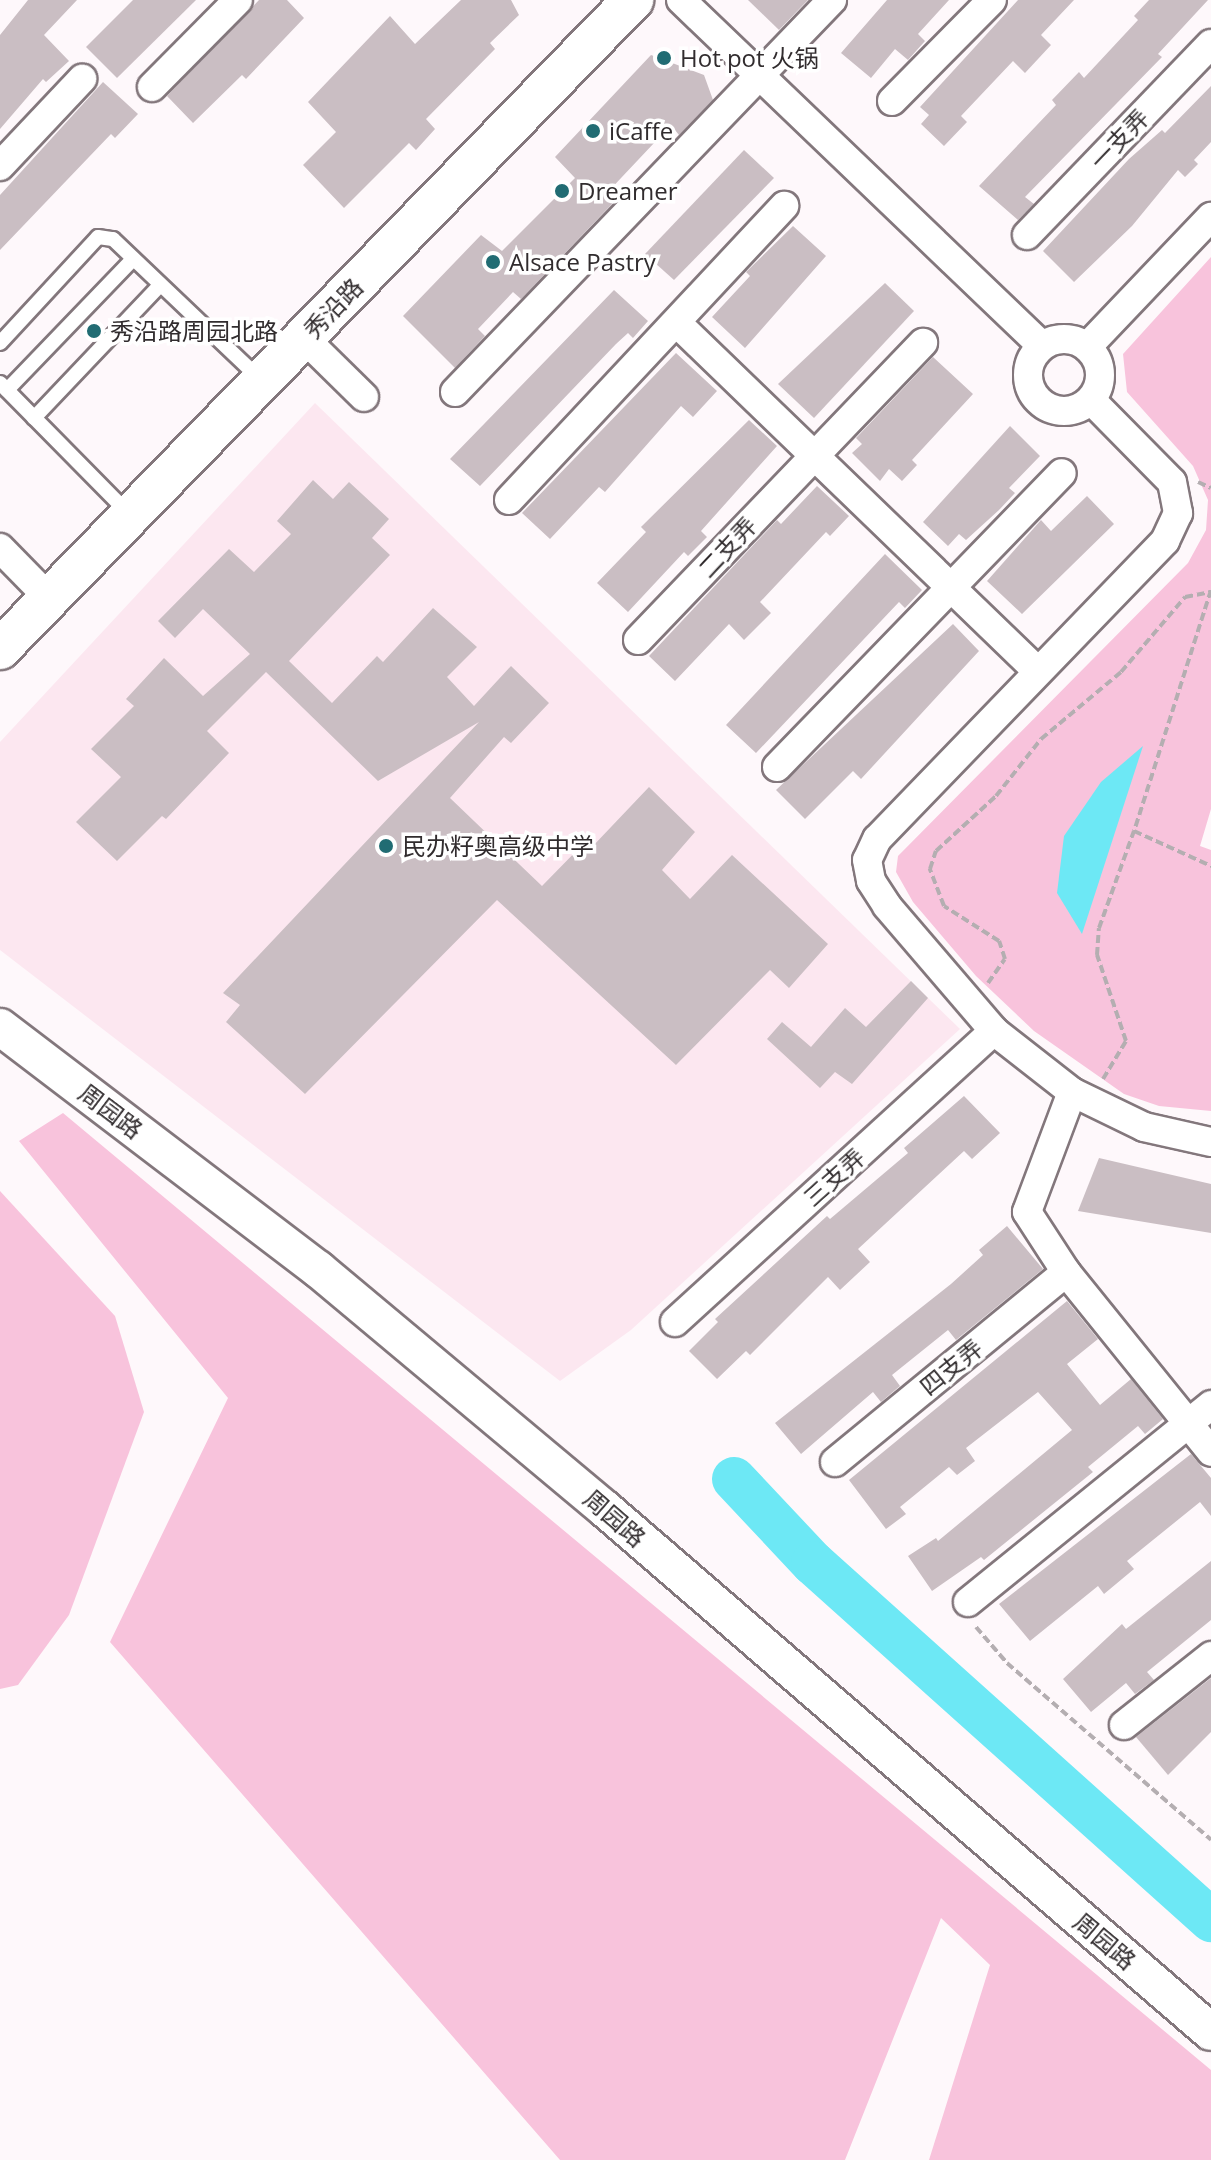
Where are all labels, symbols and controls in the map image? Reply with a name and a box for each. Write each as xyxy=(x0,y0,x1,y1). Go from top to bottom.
place label: Hot pot 火锅 xyxy=(680,44,819,72)
marker: Hot pot 火锅 xyxy=(655,49,673,67)
street label: 一支弄 xyxy=(1084,103,1154,175)
place label: iCaffe xyxy=(609,117,673,145)
marker: iCaffe xyxy=(584,122,602,140)
place label: Dreamer xyxy=(578,177,678,205)
marker: Dreamer xyxy=(553,182,571,200)
place label: Alsace Pastry xyxy=(509,248,656,276)
marker: Alsace Pastry xyxy=(484,253,502,271)
street label: 秀沿路 xyxy=(298,272,368,344)
place label: 秀沿路周园北路 xyxy=(110,317,278,345)
marker: 秀沿路周园北路 xyxy=(85,322,103,340)
street label: 二支弄 xyxy=(692,511,762,583)
place label: 民办籽奥高级中学 xyxy=(402,832,594,860)
marker: 民办籽奥高级中学 xyxy=(377,837,395,855)
street label: 周园路 xyxy=(74,1078,148,1144)
street label: 三支弄 xyxy=(798,1142,870,1212)
street label: 四支弄 xyxy=(914,1333,988,1401)
street label: 周园路 xyxy=(578,1484,652,1552)
street label: 周园路 xyxy=(1068,1907,1142,1975)

